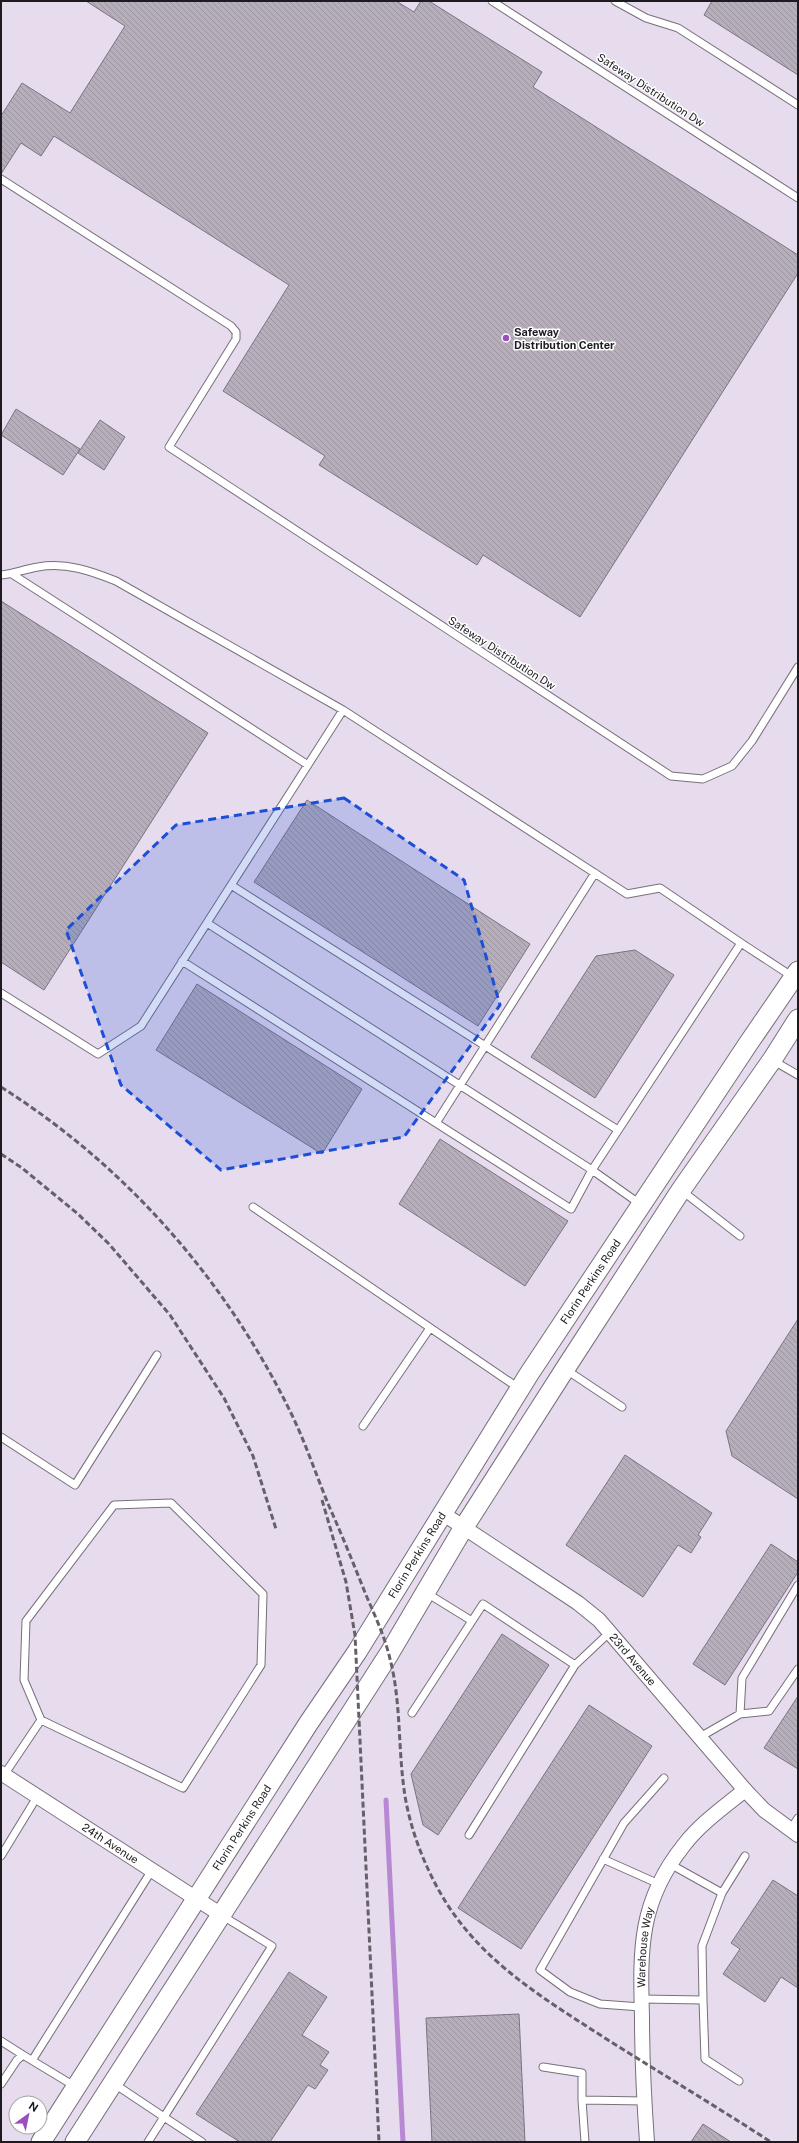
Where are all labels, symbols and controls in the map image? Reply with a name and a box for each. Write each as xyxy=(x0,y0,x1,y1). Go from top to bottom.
street label: Safeway Distribution Dw xyxy=(595,51,707,129)
place label: Safeway Distribution Center xyxy=(514,326,615,351)
marker: Safeway Distribution Center xyxy=(501,333,511,343)
street label: Safeway Distribution Dw xyxy=(446,614,558,692)
street label: Florin Perkins Road xyxy=(558,1237,623,1326)
street label: Florin Perkins Road xyxy=(386,1510,448,1600)
street label: 23rd Avenue xyxy=(607,1631,658,1688)
street label: Florin Perkins Road xyxy=(210,1783,274,1873)
street label: 24th Avenue xyxy=(80,1821,141,1866)
street label: Warehouse Way xyxy=(635,1905,656,1988)
north arrow xyxy=(8,2095,48,2135)
text: N xyxy=(27,2099,40,2114)

